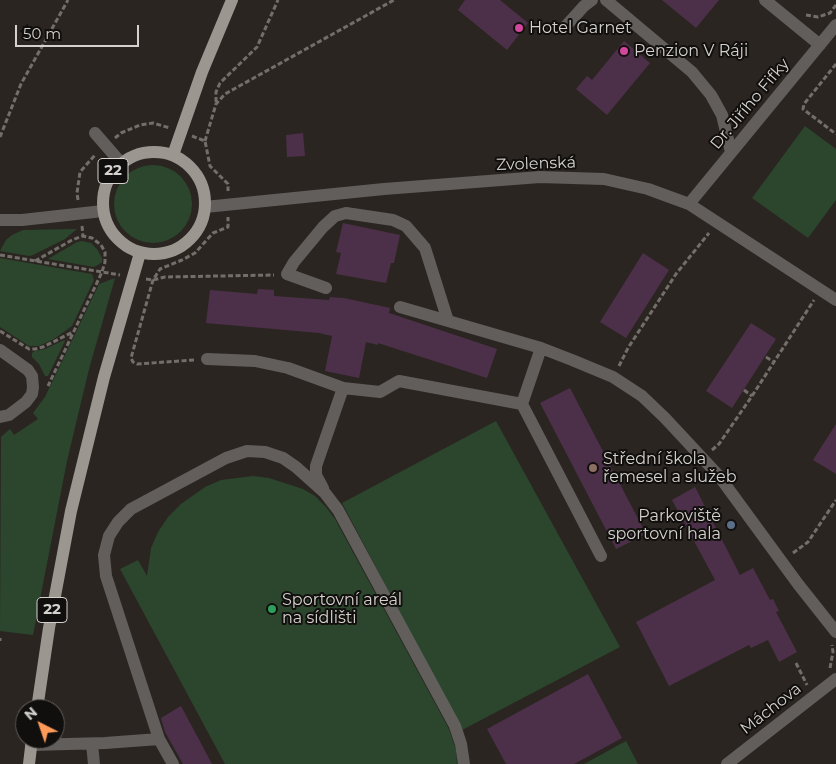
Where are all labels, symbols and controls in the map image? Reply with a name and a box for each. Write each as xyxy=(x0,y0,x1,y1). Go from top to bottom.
scale bar xyxy=(18,15,141,47)
place label: Hotel Garnet xyxy=(529,18,631,38)
marker: Hotel Garnet xyxy=(513,22,525,34)
text: 50 m xyxy=(23,24,61,43)
place label: Penzion V Ráji xyxy=(634,41,748,61)
marker: Penzion V Ráji xyxy=(618,45,630,57)
street label: Dr. Jiřího Fifky xyxy=(706,55,794,153)
street label: Zvolenská xyxy=(496,153,576,175)
road number: 22 xyxy=(98,158,128,184)
place label: Střední škola řemesel a služeb xyxy=(603,449,737,487)
marker: Střední škola řemesel a služeb xyxy=(587,462,599,474)
place label: Parkoviště sportovní hala xyxy=(608,506,721,544)
marker: Parkoviště sportovní hala xyxy=(725,519,737,531)
place label: Sportovní areál na sídlišti xyxy=(282,590,402,628)
road number: 22 xyxy=(37,598,67,622)
marker: Sportovní areál na sídlišti xyxy=(266,603,278,615)
street label: Máchova xyxy=(737,679,805,739)
north arrow xyxy=(15,699,65,749)
text: N xyxy=(21,703,41,724)

